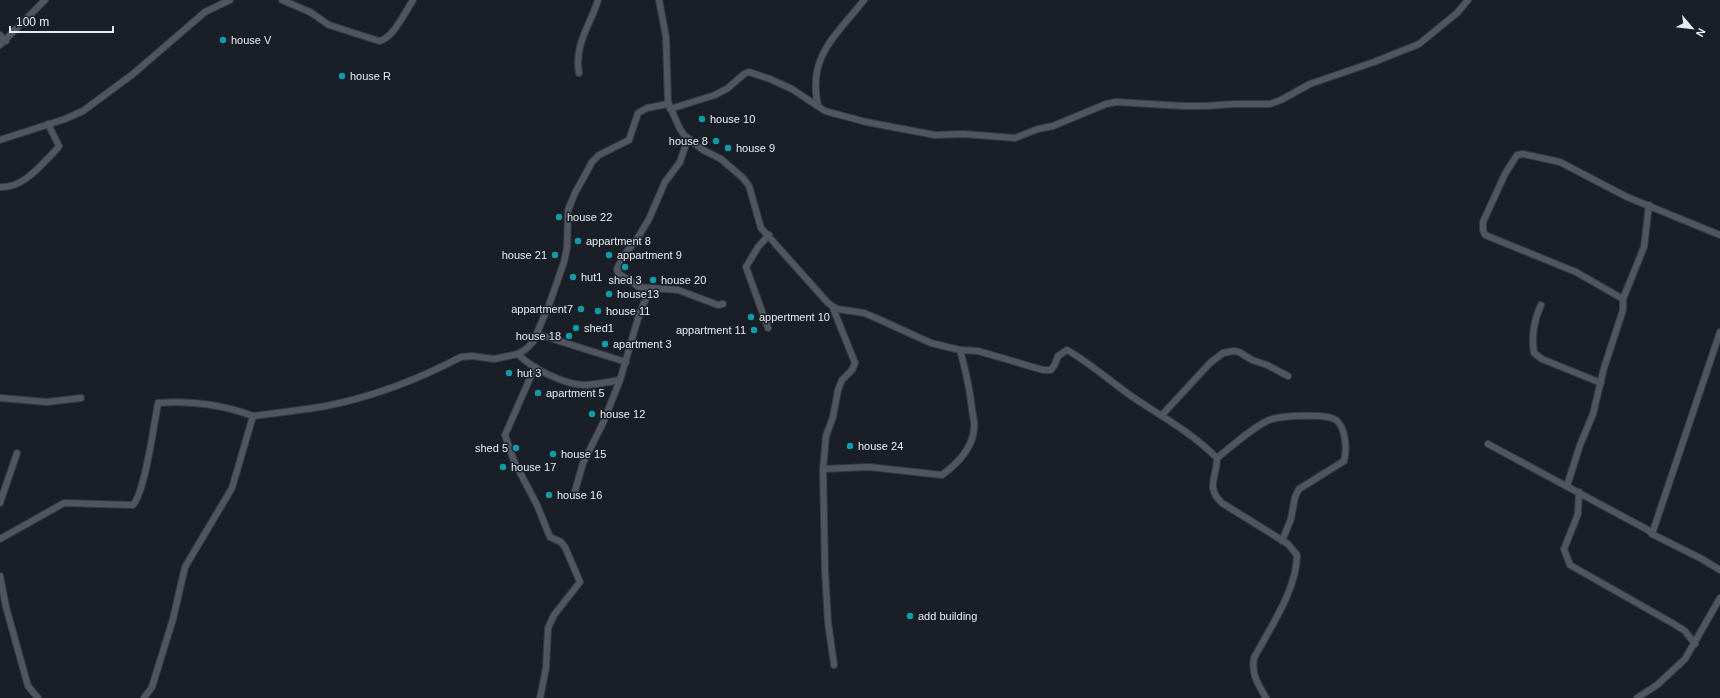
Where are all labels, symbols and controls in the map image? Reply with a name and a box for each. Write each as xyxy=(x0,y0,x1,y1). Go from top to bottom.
scale bar xyxy=(10,8,113,34)
north arrow xyxy=(1672,8,1712,48)
text: 100 m xyxy=(16,15,49,29)
text: N xyxy=(1694,26,1708,39)
place label: house V xyxy=(231,34,272,46)
marker: house V xyxy=(218,35,228,45)
place label: house R xyxy=(350,70,391,82)
marker: house R xyxy=(337,71,347,81)
place label: house 10 xyxy=(710,113,755,125)
marker: house 10 xyxy=(697,114,707,124)
place label: house 8 xyxy=(669,135,708,147)
marker: house 8 xyxy=(711,136,721,146)
place label: house 9 xyxy=(736,142,775,154)
marker: house 9 xyxy=(723,143,733,153)
place label: house 22 xyxy=(567,211,612,223)
marker: house 22 xyxy=(554,212,564,222)
place label: appartment 8 xyxy=(586,235,651,247)
marker: appartment 8 xyxy=(573,236,583,246)
place label: house 21 xyxy=(502,249,547,261)
place label: appartment 9 xyxy=(617,249,682,261)
marker: house 21 xyxy=(550,250,560,260)
marker: appartment 9 xyxy=(604,250,614,260)
marker: shed 3 xyxy=(620,262,630,272)
place label: hut1 xyxy=(581,271,602,283)
marker: hut1 xyxy=(568,272,578,282)
place label: shed 3 xyxy=(608,274,642,286)
place label: house 20 xyxy=(661,274,706,286)
marker: house 20 xyxy=(648,275,658,285)
place label: house13 xyxy=(617,288,659,300)
marker: house13 xyxy=(604,289,614,299)
place label: appartment7 xyxy=(511,303,573,315)
marker: appartment7 xyxy=(576,304,586,314)
place label: house 11 xyxy=(606,305,650,317)
marker: house 11 xyxy=(593,306,603,316)
place label: appertment 10 xyxy=(759,311,830,323)
marker: appertment 10 xyxy=(746,312,756,322)
place label: shed1 xyxy=(584,322,614,334)
marker: shed1 xyxy=(571,323,581,333)
place label: appartment 11 xyxy=(676,324,746,336)
marker: appartment 11 xyxy=(749,325,759,335)
place label: house 18 xyxy=(516,330,561,342)
marker: house 18 xyxy=(564,331,574,341)
place label: apartment 3 xyxy=(613,338,672,350)
marker: apartment 3 xyxy=(600,339,610,349)
place label: hut 3 xyxy=(517,367,541,379)
marker: hut 3 xyxy=(504,368,514,378)
place label: apartment 5 xyxy=(546,387,605,399)
marker: apartment 5 xyxy=(533,388,543,398)
place label: house 12 xyxy=(600,408,645,420)
marker: house 12 xyxy=(587,409,597,419)
place label: house 24 xyxy=(858,440,903,452)
marker: house 24 xyxy=(845,441,855,451)
place label: shed 5 xyxy=(475,442,508,454)
marker: shed 5 xyxy=(511,443,521,453)
place label: house 15 xyxy=(561,448,606,460)
marker: house 15 xyxy=(548,449,558,459)
place label: house 17 xyxy=(511,461,556,473)
marker: house 17 xyxy=(498,462,508,472)
place label: house 16 xyxy=(557,489,602,501)
marker: house 16 xyxy=(544,490,554,500)
place label: add building xyxy=(918,610,977,622)
marker: add building xyxy=(905,611,915,621)

